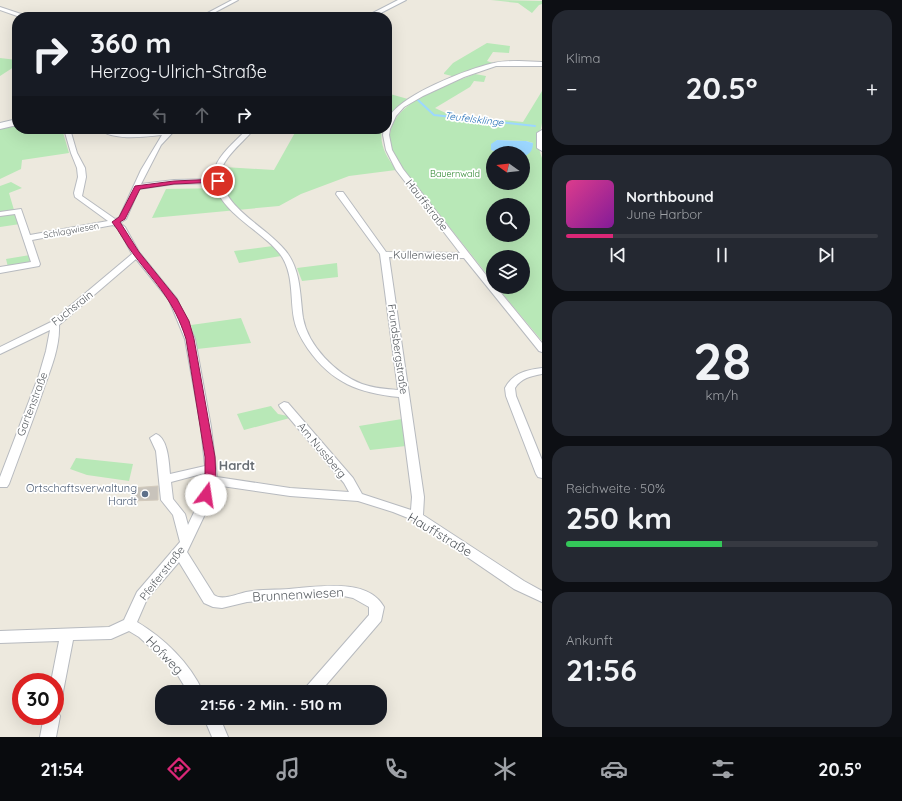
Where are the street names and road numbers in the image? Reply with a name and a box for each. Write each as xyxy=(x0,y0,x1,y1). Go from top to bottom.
street label: Hauffstraße xyxy=(403,177,451,233)
street label: Schlagwiesen xyxy=(42,220,100,240)
street label: Kullenwiesen xyxy=(393,247,459,263)
street label: Fuchsrain xyxy=(48,287,96,329)
street label: Frundsbergstraße xyxy=(385,303,411,395)
street label: Gartenstraße xyxy=(13,370,51,438)
street label: Am Nussberg xyxy=(295,419,349,481)
street label: Hauffstraße xyxy=(405,509,475,559)
street label: Pfeiferstraße xyxy=(136,543,188,603)
street label: Brunnenwiesen xyxy=(252,584,344,604)
street label: Hofweg xyxy=(143,633,187,677)

